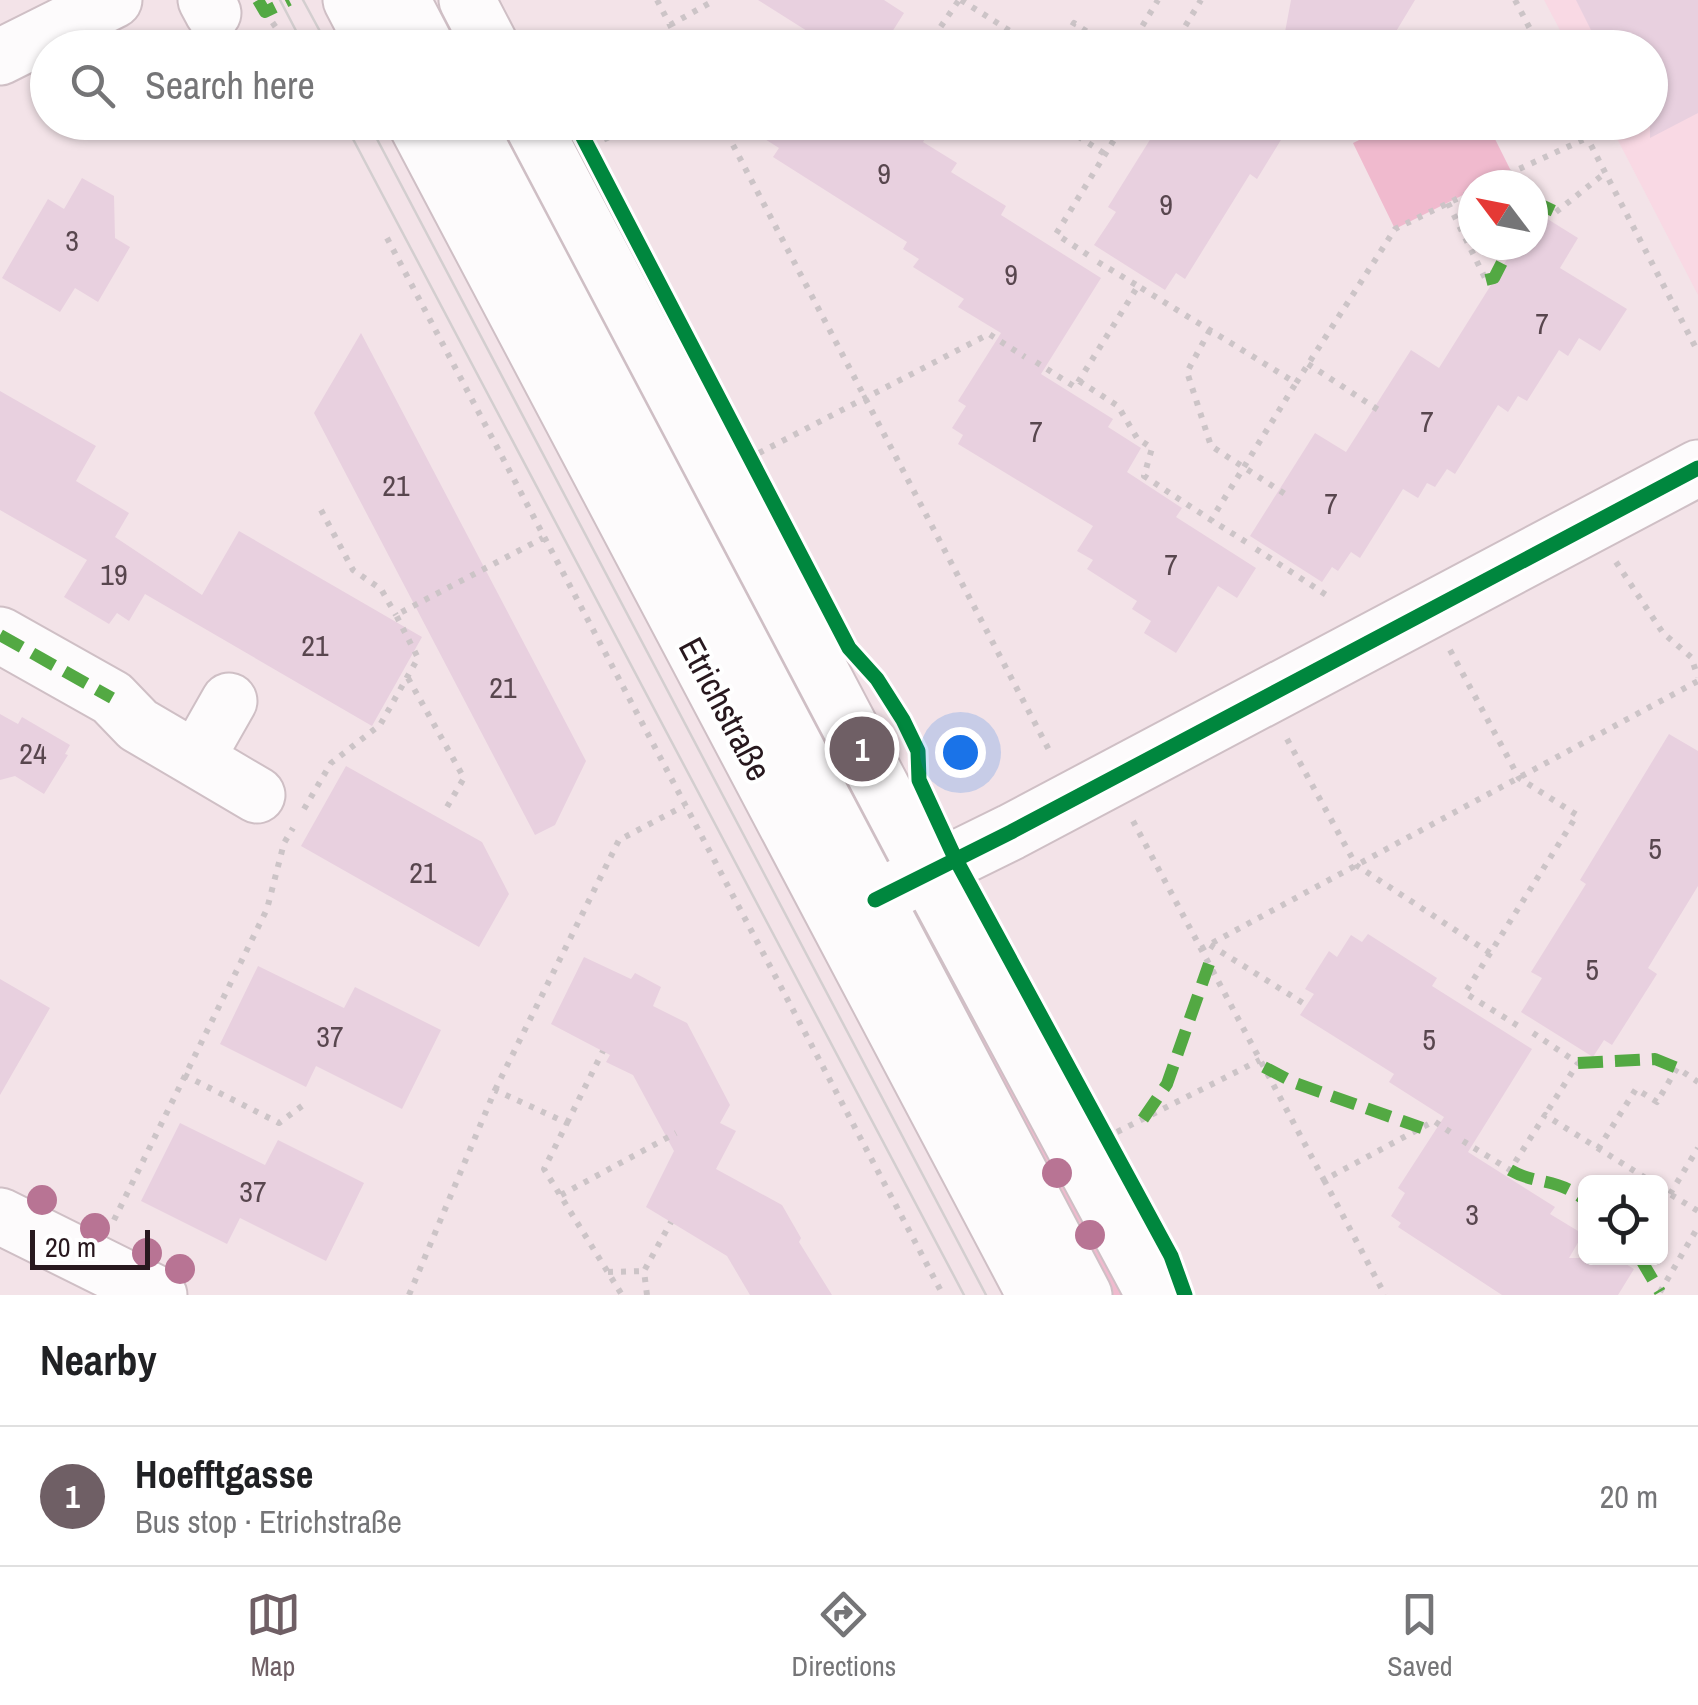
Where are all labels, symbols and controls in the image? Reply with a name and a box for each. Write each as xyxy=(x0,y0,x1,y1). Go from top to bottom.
search box xyxy=(30,30,1668,140)
icon: search xyxy=(65,58,120,113)
text: Search here xyxy=(145,60,315,111)
house number: 9 xyxy=(877,153,891,193)
north arrow xyxy=(1458,170,1548,260)
house number: 9 xyxy=(1159,184,1173,224)
house number: 3 xyxy=(65,220,79,260)
house number: 9 xyxy=(1004,254,1018,294)
house number: 7 xyxy=(1535,303,1549,343)
house number: 7 xyxy=(1420,401,1434,441)
house number: 7 xyxy=(1029,411,1043,451)
house number: 21 xyxy=(382,465,410,505)
house number: 7 xyxy=(1324,483,1338,523)
house number: 7 xyxy=(1164,544,1178,584)
house number: 19 xyxy=(100,554,128,594)
house number: 21 xyxy=(301,625,329,665)
street label: Etrichstraße xyxy=(668,629,783,789)
house number: 21 xyxy=(489,667,517,707)
pin: 1 xyxy=(830,712,894,786)
your location xyxy=(935,727,986,778)
house number: 24 xyxy=(19,733,47,773)
house number: 5 xyxy=(1648,828,1662,868)
house number: 21 xyxy=(409,852,437,892)
house number: 5 xyxy=(1585,949,1599,989)
house number: 37 xyxy=(316,1016,344,1056)
house number: 5 xyxy=(1422,1019,1436,1059)
house number: 37 xyxy=(239,1171,267,1211)
map controls xyxy=(1578,1175,1668,1265)
button: locate xyxy=(1578,1175,1668,1265)
house number: 3 xyxy=(1465,1194,1479,1234)
scale bar xyxy=(30,1225,150,1270)
text: 20 m xyxy=(45,1228,96,1266)
text: Nearby xyxy=(40,1332,157,1388)
text: Hoefftgasse xyxy=(135,1449,313,1500)
text: 1 xyxy=(65,1475,80,1518)
text: 20 m xyxy=(1600,1475,1658,1518)
text: Bus stop · Etrichstraße xyxy=(135,1500,402,1543)
tab: Map xyxy=(246,1587,301,1685)
tab: Directions xyxy=(792,1587,896,1685)
tab: Saved xyxy=(1387,1587,1452,1685)

